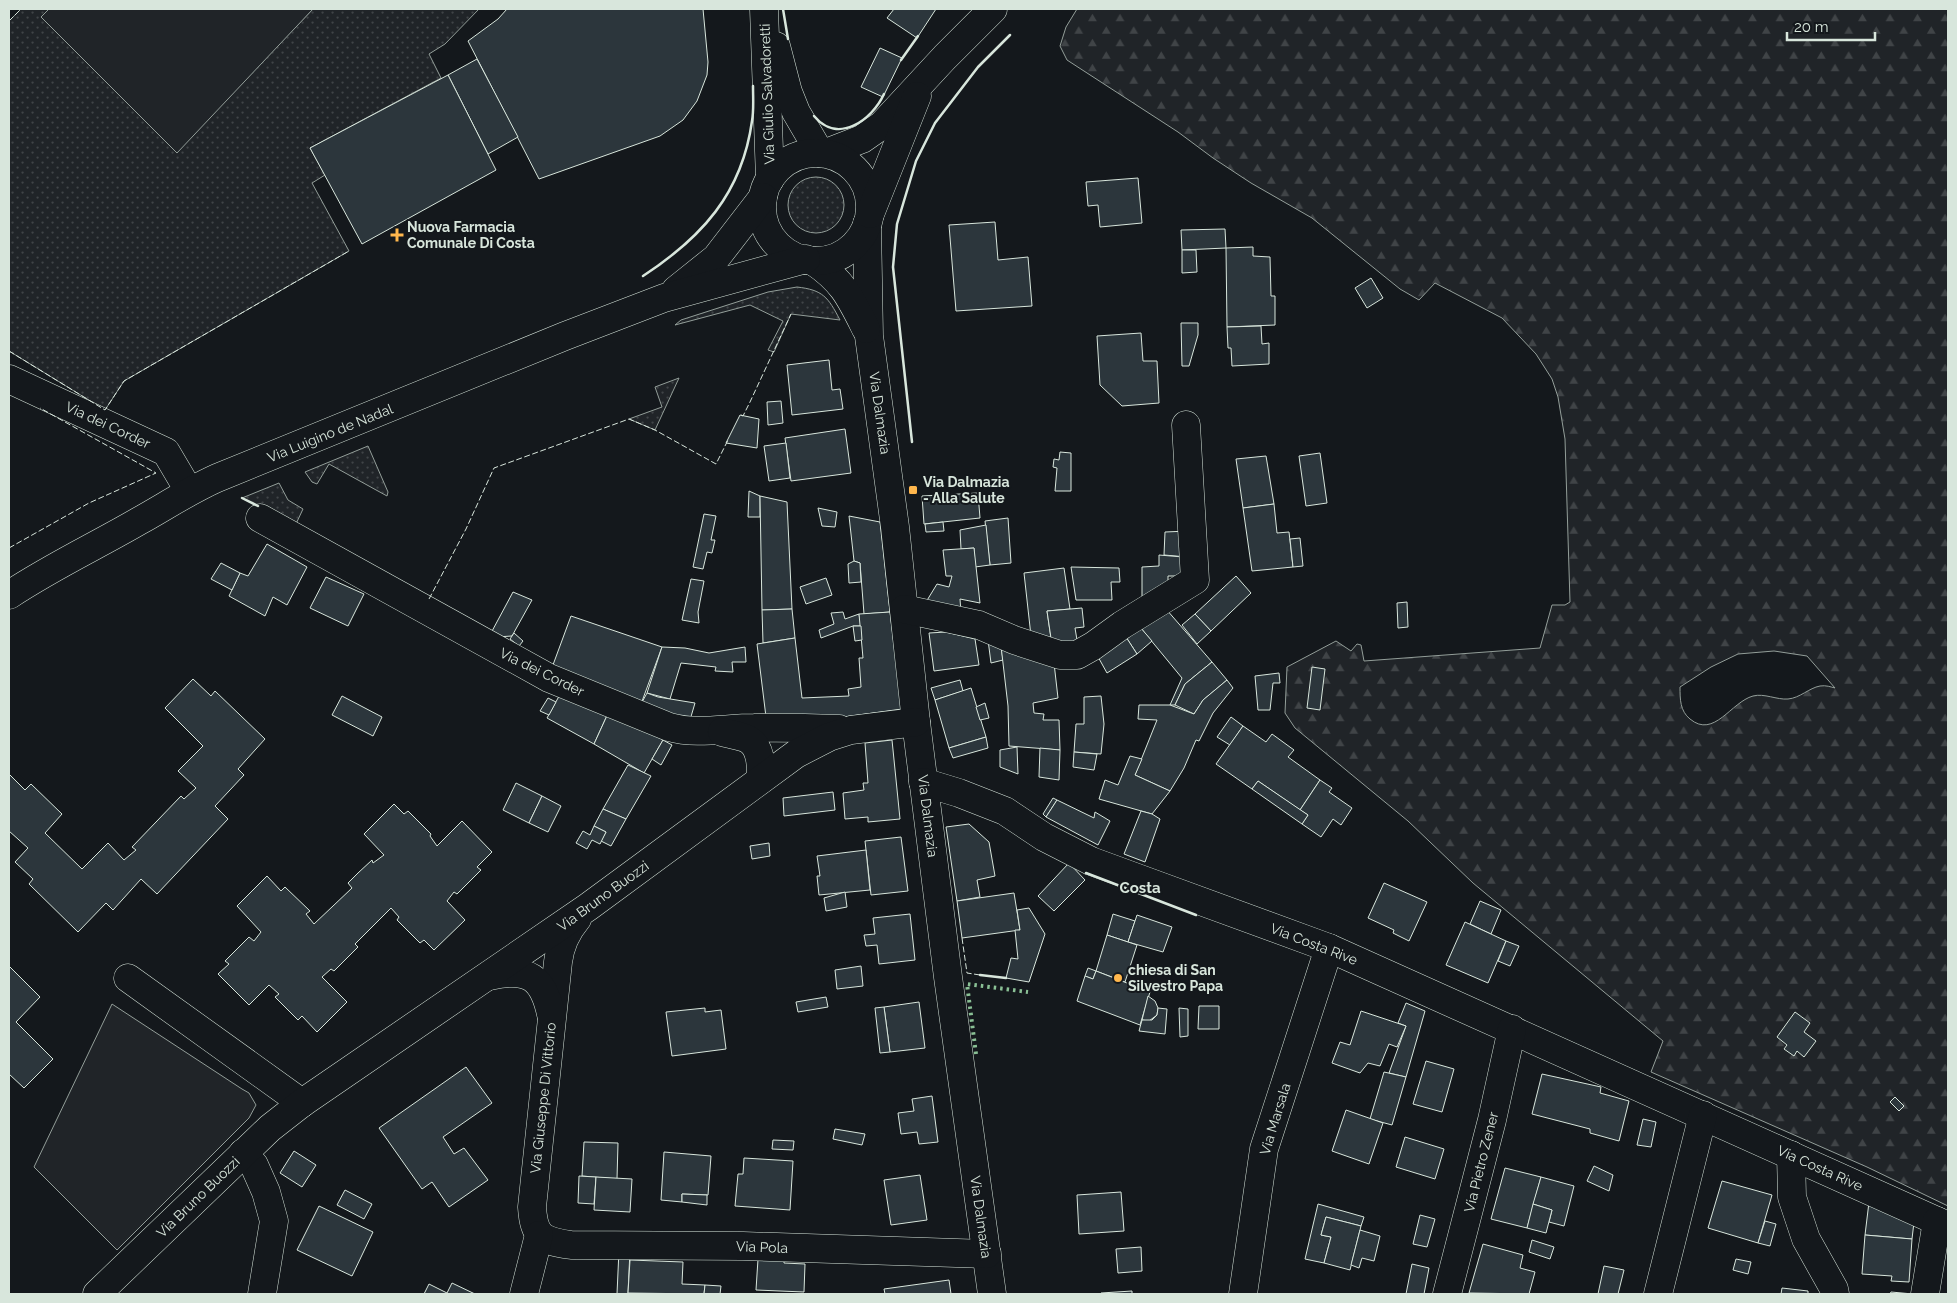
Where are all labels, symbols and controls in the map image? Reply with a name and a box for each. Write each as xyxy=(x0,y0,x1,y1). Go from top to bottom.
scale bar xyxy=(1787,10,1874,42)
text: 20 m xyxy=(1794,18,1829,36)
street label: Via Giulio Salvadoretti xyxy=(757,23,777,165)
place label: Nuova Farmacia Comunale Di Costa xyxy=(407,219,535,251)
marker: Nuova Farmacia Comunale Di Costa xyxy=(391,229,403,241)
street label: Via Dalmazia xyxy=(866,371,894,455)
street label: Via dei Corder xyxy=(63,398,153,452)
street label: Via Luigino de Nadal xyxy=(265,400,395,466)
place label: Via Dalmazia - Alla Salute xyxy=(923,474,1009,506)
marker: Via Dalmazia - Alla Salute xyxy=(907,484,919,496)
street label: Via dei Corder xyxy=(497,645,587,699)
street label: Via Dalmazia xyxy=(915,774,941,858)
street label: Via Bruno Buozzi xyxy=(554,857,652,935)
district label: Costa xyxy=(1119,879,1161,897)
street label: Via Costa Rive xyxy=(1268,920,1360,968)
place label: chiesa di San Silvestro Papa xyxy=(1128,962,1223,994)
marker: chiesa di San Silvestro Papa xyxy=(1112,972,1124,984)
street label: Via Giuseppe Di Vittorio xyxy=(527,1022,559,1174)
street label: Via Marsala xyxy=(1256,1081,1294,1157)
street label: Via Pietro Zener xyxy=(1461,1110,1501,1214)
street label: Via Costa Rive xyxy=(1775,1142,1865,1194)
street label: Via Bruno Buozzi xyxy=(153,1153,243,1241)
street label: Via Dalmazia xyxy=(967,1175,995,1259)
street label: Via Pola xyxy=(736,1238,788,1256)

